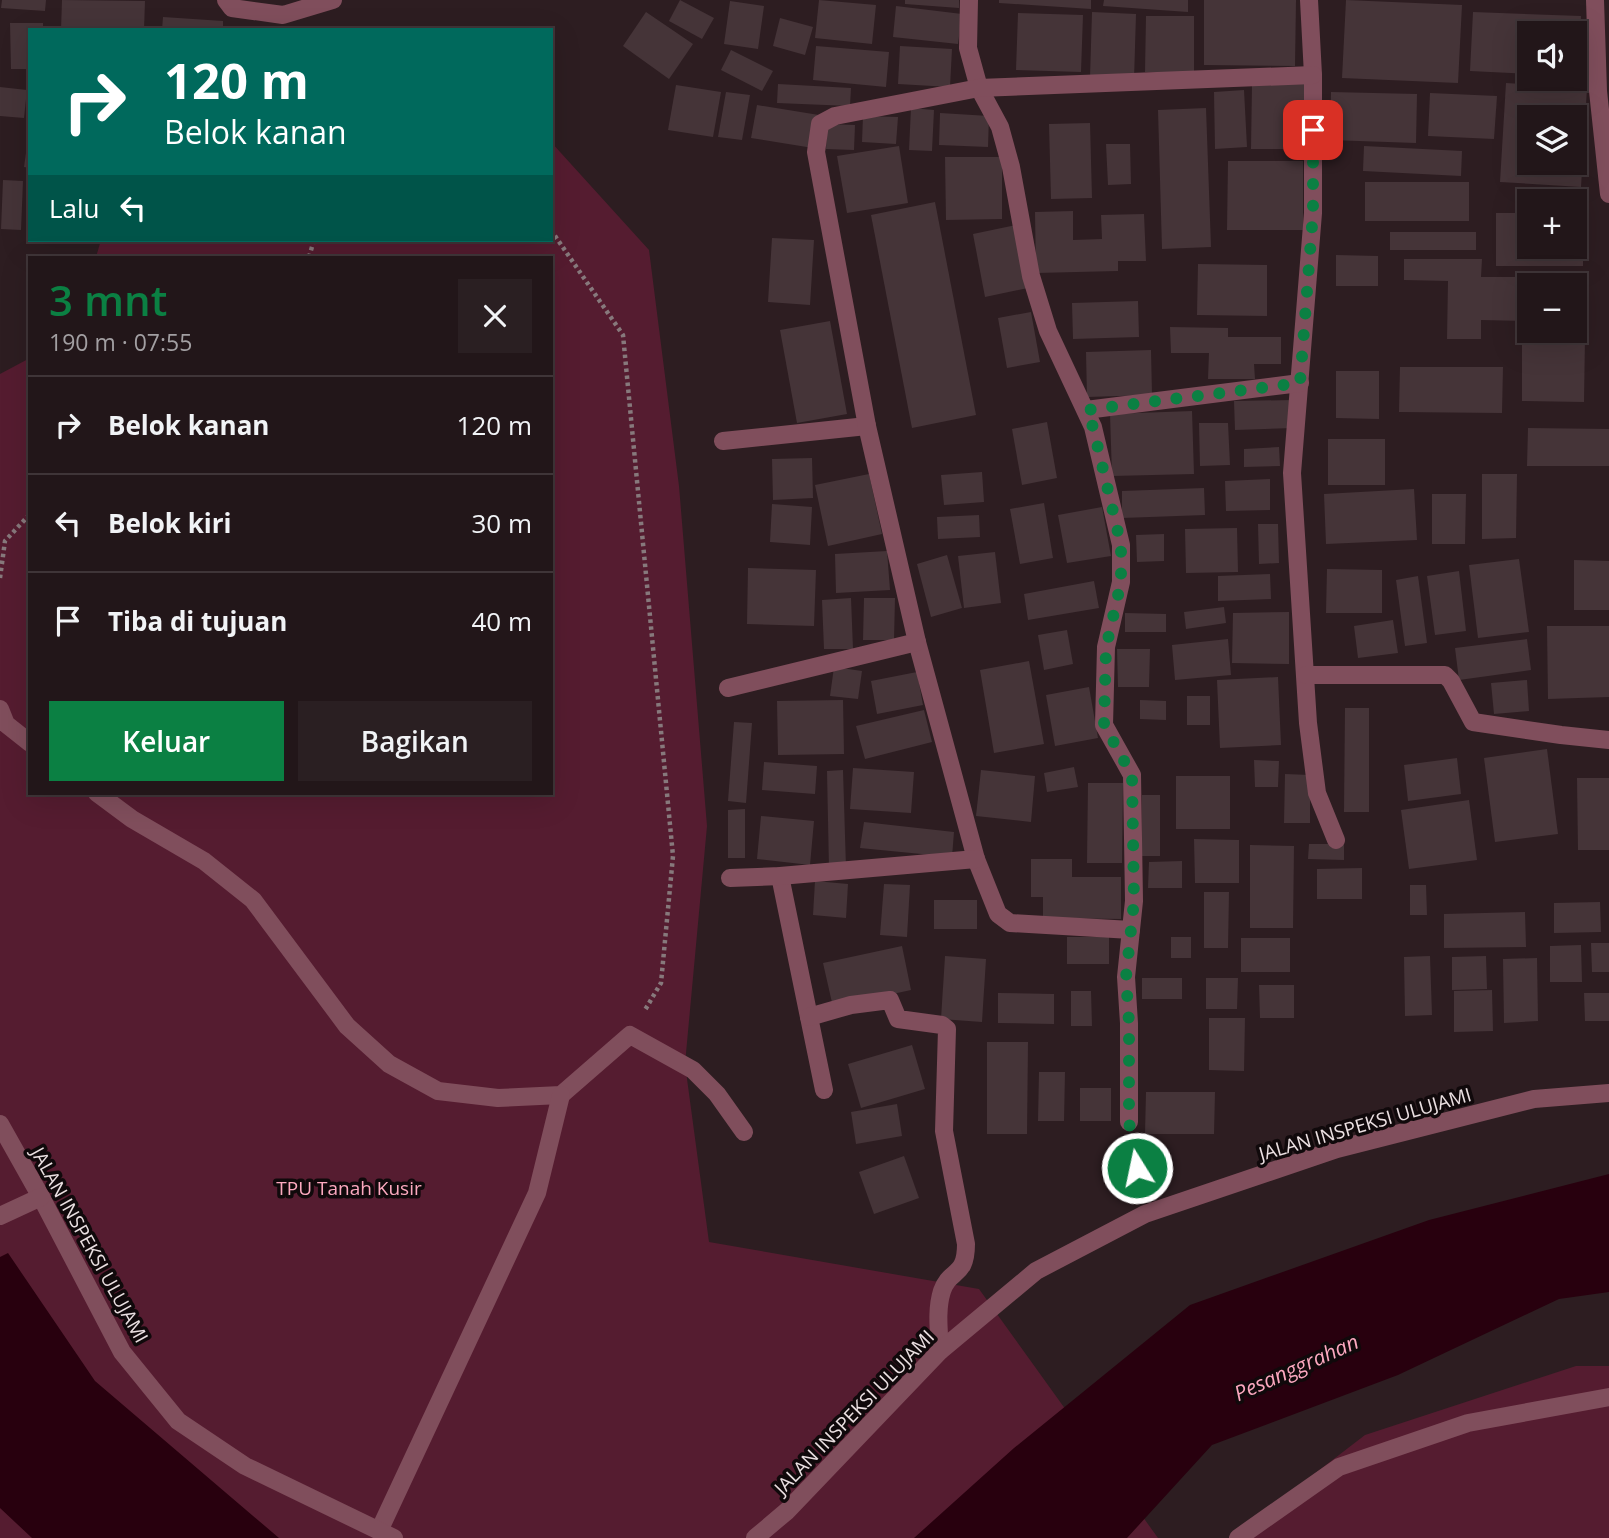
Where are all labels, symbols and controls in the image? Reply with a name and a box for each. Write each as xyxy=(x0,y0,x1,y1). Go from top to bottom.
map controls xyxy=(1517,21,1587,343)
button: sound xyxy=(1517,21,1587,91)
text: 120 m xyxy=(164,47,309,113)
icon: right xyxy=(49,56,140,147)
pin xyxy=(1283,100,1343,160)
button: layers xyxy=(1517,105,1587,175)
text: Belok kanan xyxy=(164,110,347,153)
icon: arrive xyxy=(1294,111,1332,149)
icon: left xyxy=(114,189,152,227)
button: + xyxy=(1517,189,1587,259)
text: Lalu xyxy=(49,190,100,226)
text: 3 mnt xyxy=(49,271,167,328)
button: − xyxy=(1517,273,1587,343)
button: close xyxy=(458,279,532,353)
text: 190 m · 07:55 xyxy=(49,326,192,358)
icon: right xyxy=(49,406,87,444)
text: Belok kanan xyxy=(108,407,269,443)
text: 120 m xyxy=(457,407,532,443)
icon: left xyxy=(49,504,87,542)
text: Belok kiri xyxy=(108,505,232,541)
text: 30 m xyxy=(471,505,532,541)
icon: arrive xyxy=(49,602,87,640)
text: Tiba di tujuan xyxy=(108,603,287,639)
text: 40 m xyxy=(471,603,532,639)
button: Keluar xyxy=(49,701,284,781)
button: Bagikan xyxy=(298,701,532,781)
street label: JALAN INSPEKSI ULUJAMI xyxy=(1254,1081,1474,1167)
position arrow xyxy=(1100,1131,1174,1205)
street label: JALAN INSPEKSI ULUJAMI xyxy=(24,1141,155,1347)
park label: TPU Tanah Kusir xyxy=(276,1175,422,1201)
street label: JALAN INSPEKSI ULUJAMI xyxy=(767,1324,940,1502)
water label: Pesanggrahan xyxy=(1229,1327,1363,1407)

